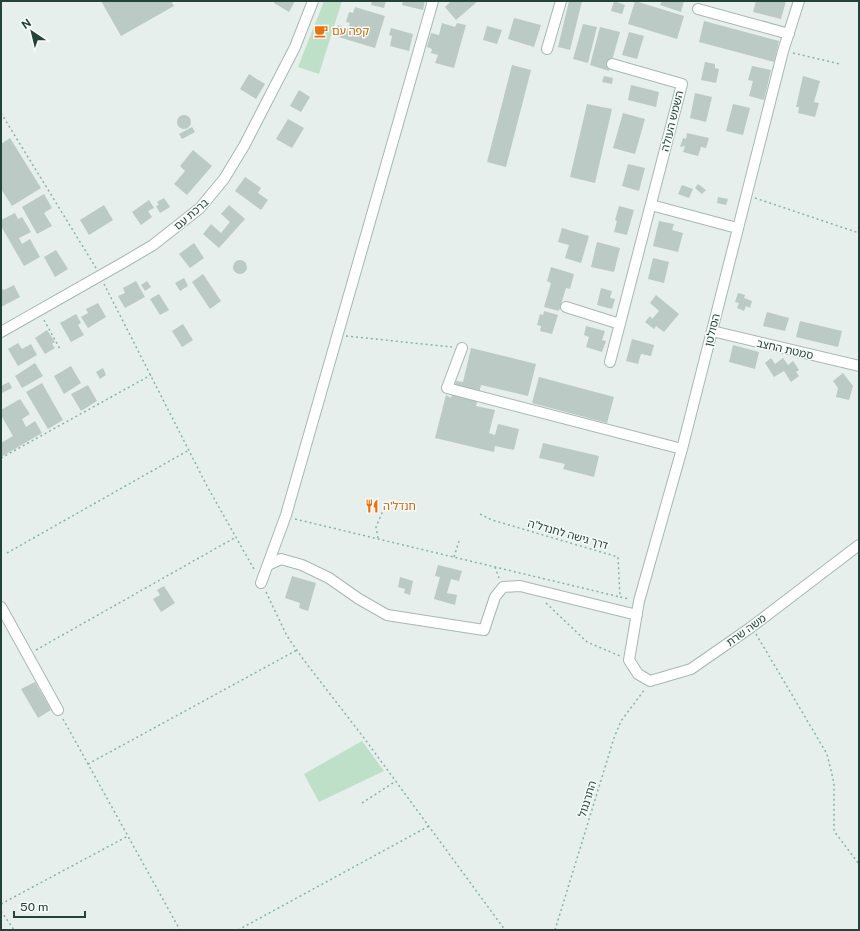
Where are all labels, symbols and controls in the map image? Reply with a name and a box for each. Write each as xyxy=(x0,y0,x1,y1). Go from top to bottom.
north arrow xyxy=(12,12,52,52)
text: N xyxy=(19,16,33,31)
cafe icon: קפה עם xyxy=(313,23,329,39)
place label: קפה עם xyxy=(332,25,369,37)
street label: השמש העולה xyxy=(659,89,685,153)
street label: ברכת עם xyxy=(171,196,211,232)
street label: הסולטן xyxy=(702,312,722,348)
street label: סמטת החצב xyxy=(755,337,815,361)
restaurant icon: חנדל'ה xyxy=(364,498,380,514)
place label: חנדל'ה xyxy=(383,500,416,512)
street label: דרך גישה לחנדל'ה xyxy=(526,517,610,551)
street label: משה שרת xyxy=(724,612,768,648)
street label: התרנגול xyxy=(576,779,598,819)
scale bar xyxy=(14,893,85,919)
text: 50 m xyxy=(20,900,48,914)

